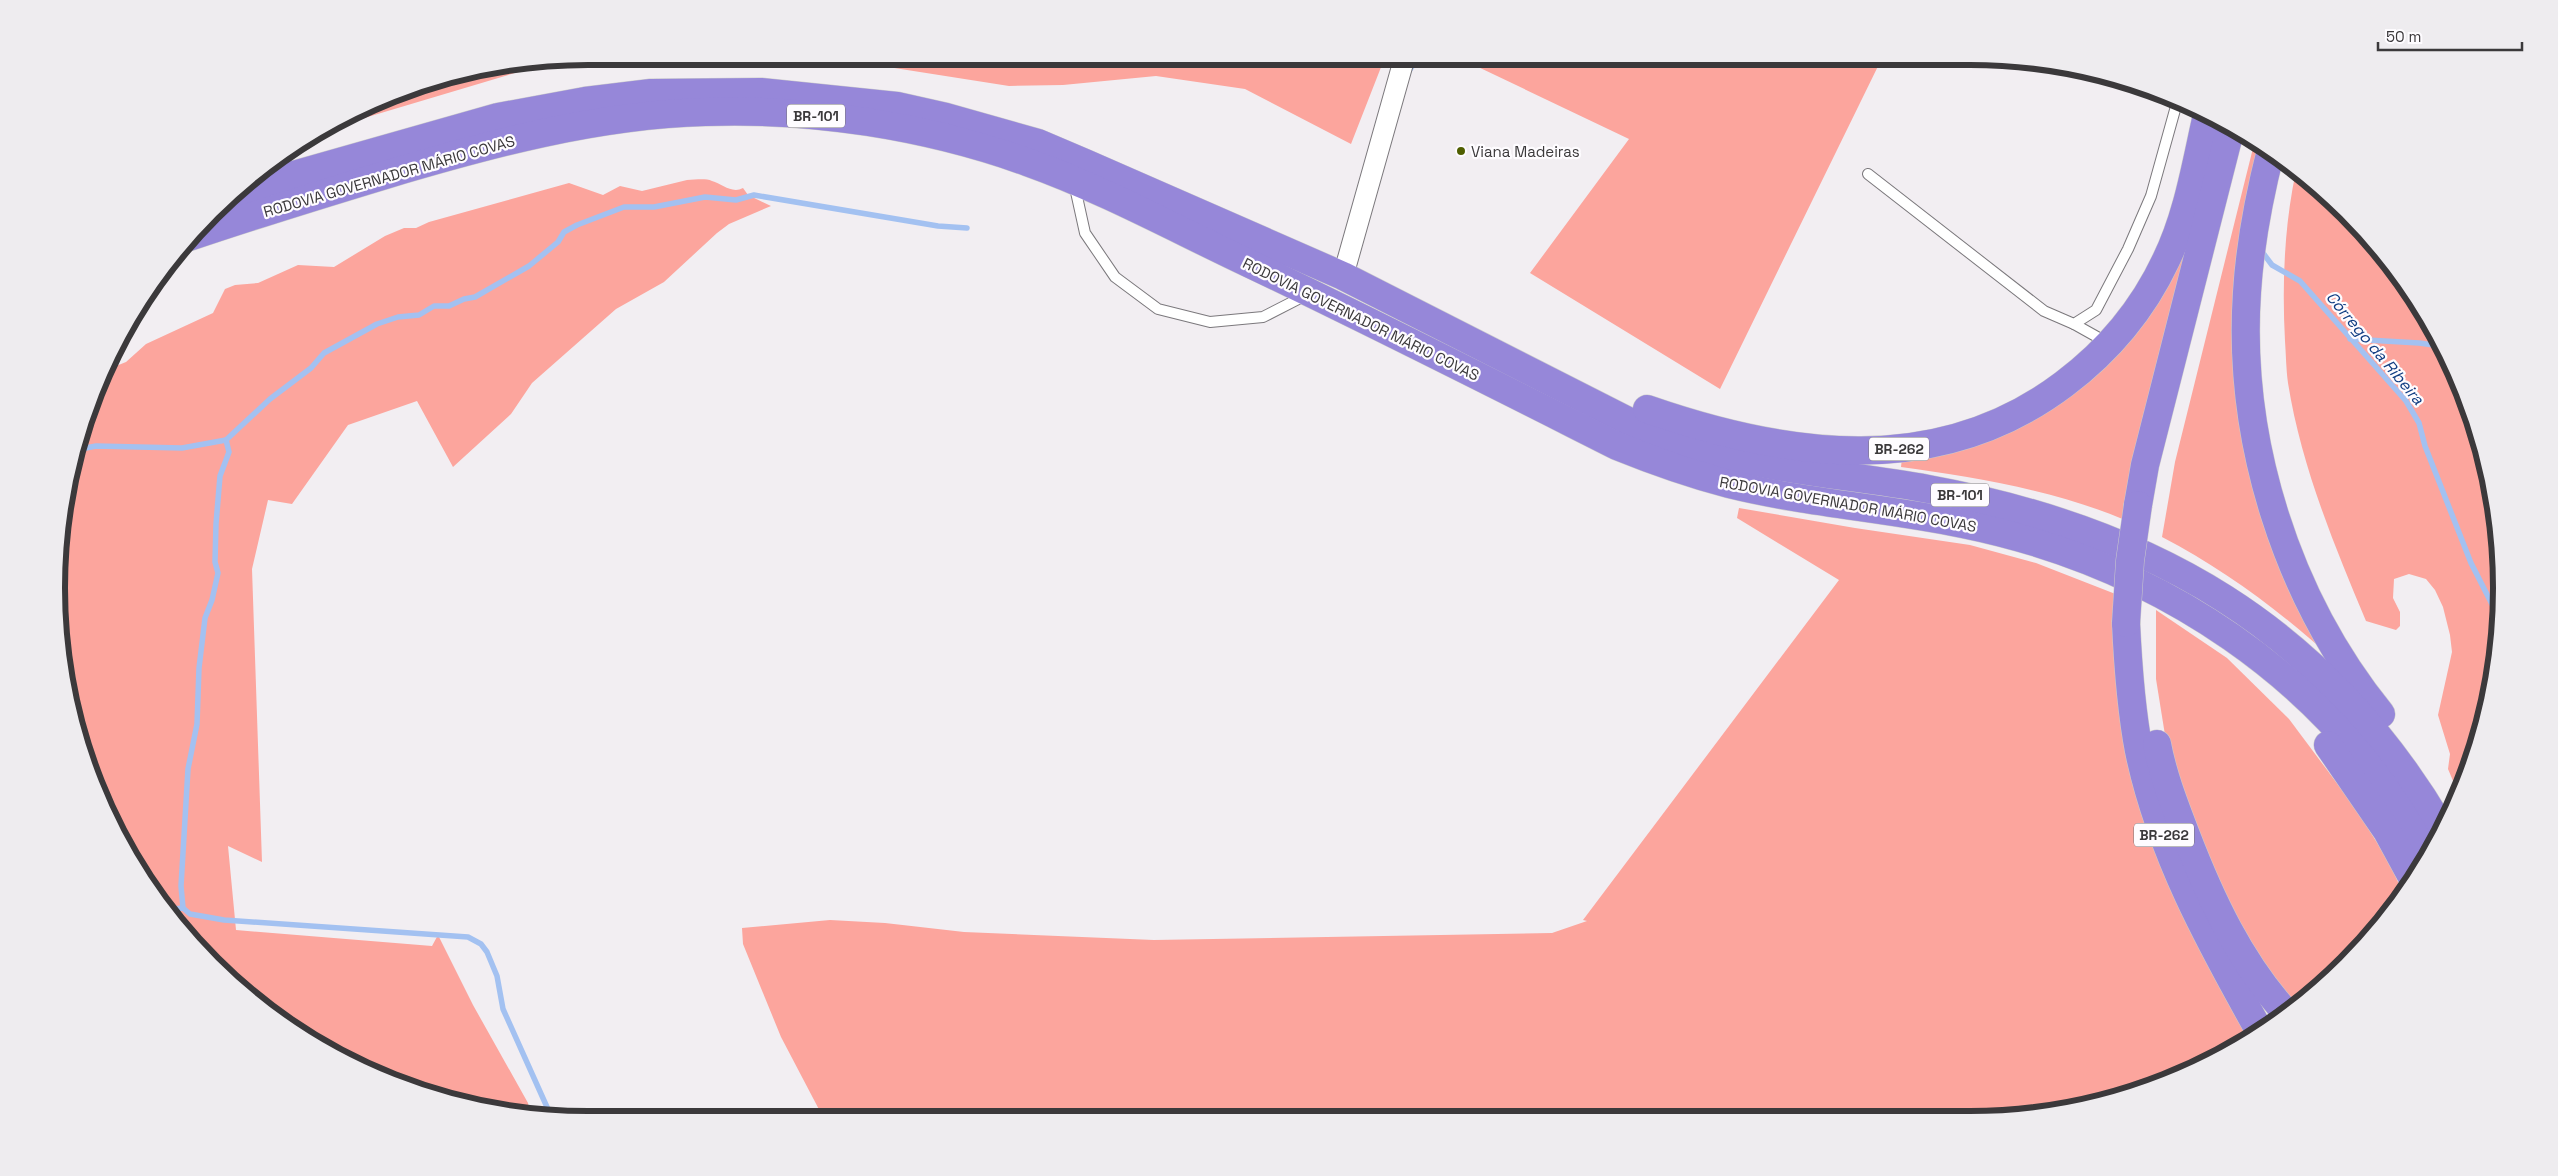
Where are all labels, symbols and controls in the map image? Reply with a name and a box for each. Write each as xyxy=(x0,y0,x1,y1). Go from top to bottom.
scale bar xyxy=(2378,20,2522,52)
text: 50 m xyxy=(2386,27,2421,46)
road number: BR-101 xyxy=(787,104,845,128)
street label: RODOVIA GOVERNADOR MÁRIO COVAS xyxy=(261,131,517,221)
place label: Viana Madeiras xyxy=(1471,142,1580,161)
marker: Viana Madeiras xyxy=(1455,145,1467,157)
street label: RODOVIA GOVERNADOR MÁRIO COVAS xyxy=(1240,253,1482,385)
water label: Córrego da Ribeira xyxy=(2321,287,2429,410)
road number: BR-262 xyxy=(1869,438,1929,460)
street label: RODOVIA GOVERNADOR MÁRIO COVAS xyxy=(1718,472,1978,536)
road number: BR-101 xyxy=(1931,484,1989,506)
road number: BR-262 xyxy=(2134,824,2194,846)

